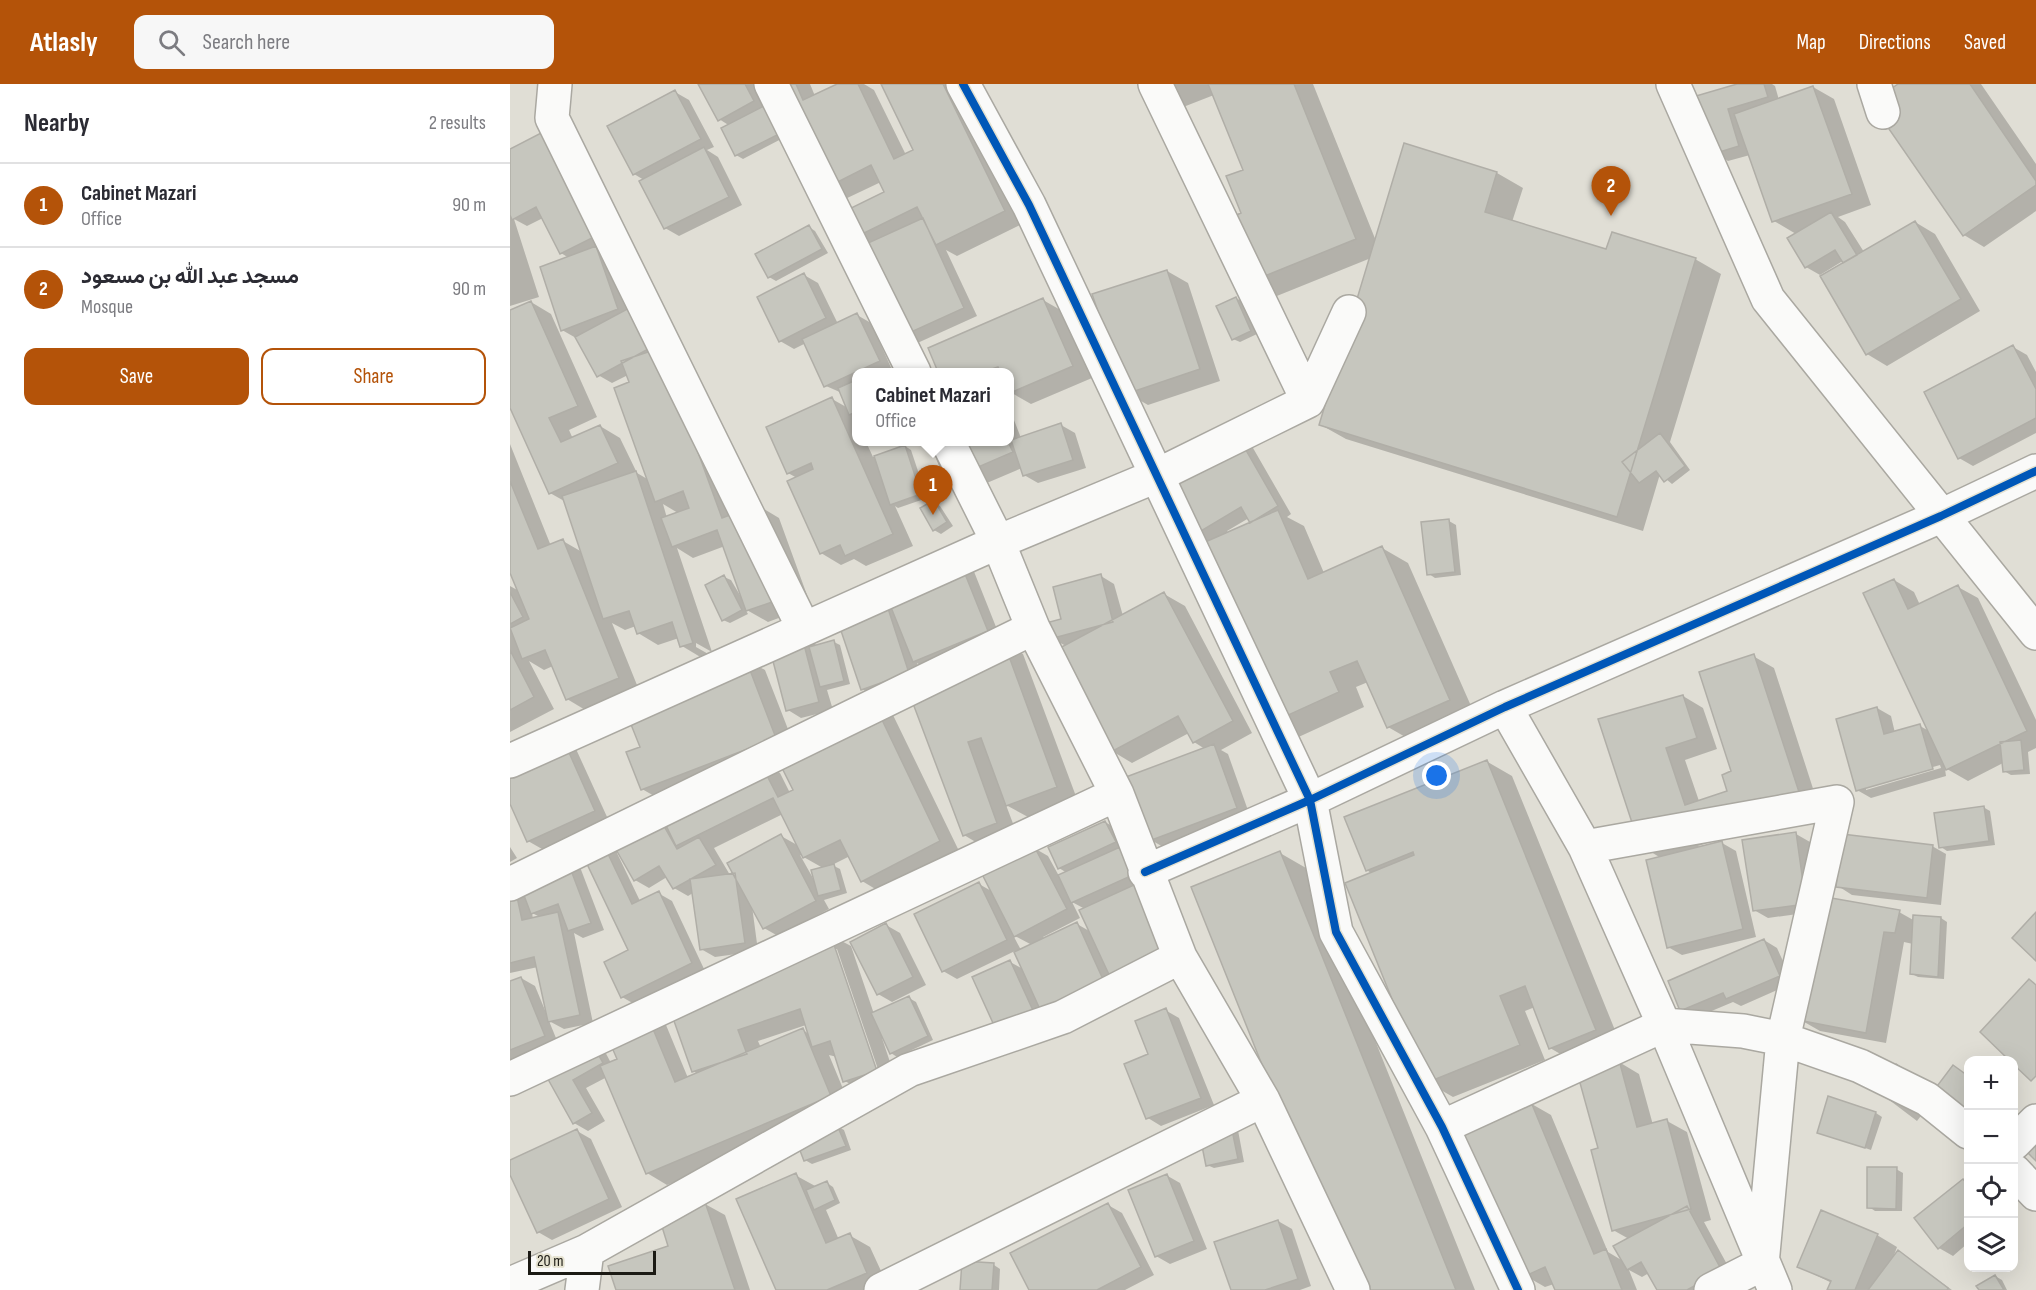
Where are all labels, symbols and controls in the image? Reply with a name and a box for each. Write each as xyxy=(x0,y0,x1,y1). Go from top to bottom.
search box xyxy=(134,15,554,69)
text: Atlasly xyxy=(30,26,98,59)
icon: search xyxy=(155,26,188,59)
text: Search here xyxy=(203,29,290,56)
text: Map xyxy=(1796,30,1826,55)
text: Directions xyxy=(1859,30,1931,55)
text: Saved xyxy=(1964,30,2006,55)
text: Nearby xyxy=(24,108,90,139)
text: 2 results xyxy=(429,111,486,135)
pin: 2 xyxy=(1592,166,1630,216)
text: Cabinet Mazari xyxy=(81,180,197,207)
text: 1 xyxy=(40,193,47,217)
text: 90 m xyxy=(452,193,486,217)
text: Office xyxy=(81,207,122,231)
text: مسجد عبد الله بن مسعود xyxy=(81,263,299,290)
text: 2 xyxy=(39,277,48,301)
text: 90 m xyxy=(452,277,486,301)
text: Mosque xyxy=(81,295,133,319)
button: Save xyxy=(24,348,249,405)
button: Share xyxy=(261,348,486,405)
popup xyxy=(852,368,1014,446)
text: Cabinet Mazari xyxy=(875,382,991,409)
text: Office xyxy=(875,409,916,433)
pin: 1 xyxy=(914,466,952,515)
your location xyxy=(1422,761,1451,790)
map controls xyxy=(1964,1056,2018,1272)
button: + xyxy=(1964,1056,2018,1110)
button: − xyxy=(1964,1110,2018,1164)
button: locate xyxy=(1964,1164,2018,1218)
button: layers xyxy=(1964,1218,2018,1272)
scale bar xyxy=(528,1248,656,1276)
text: 20 m xyxy=(537,1252,564,1271)

